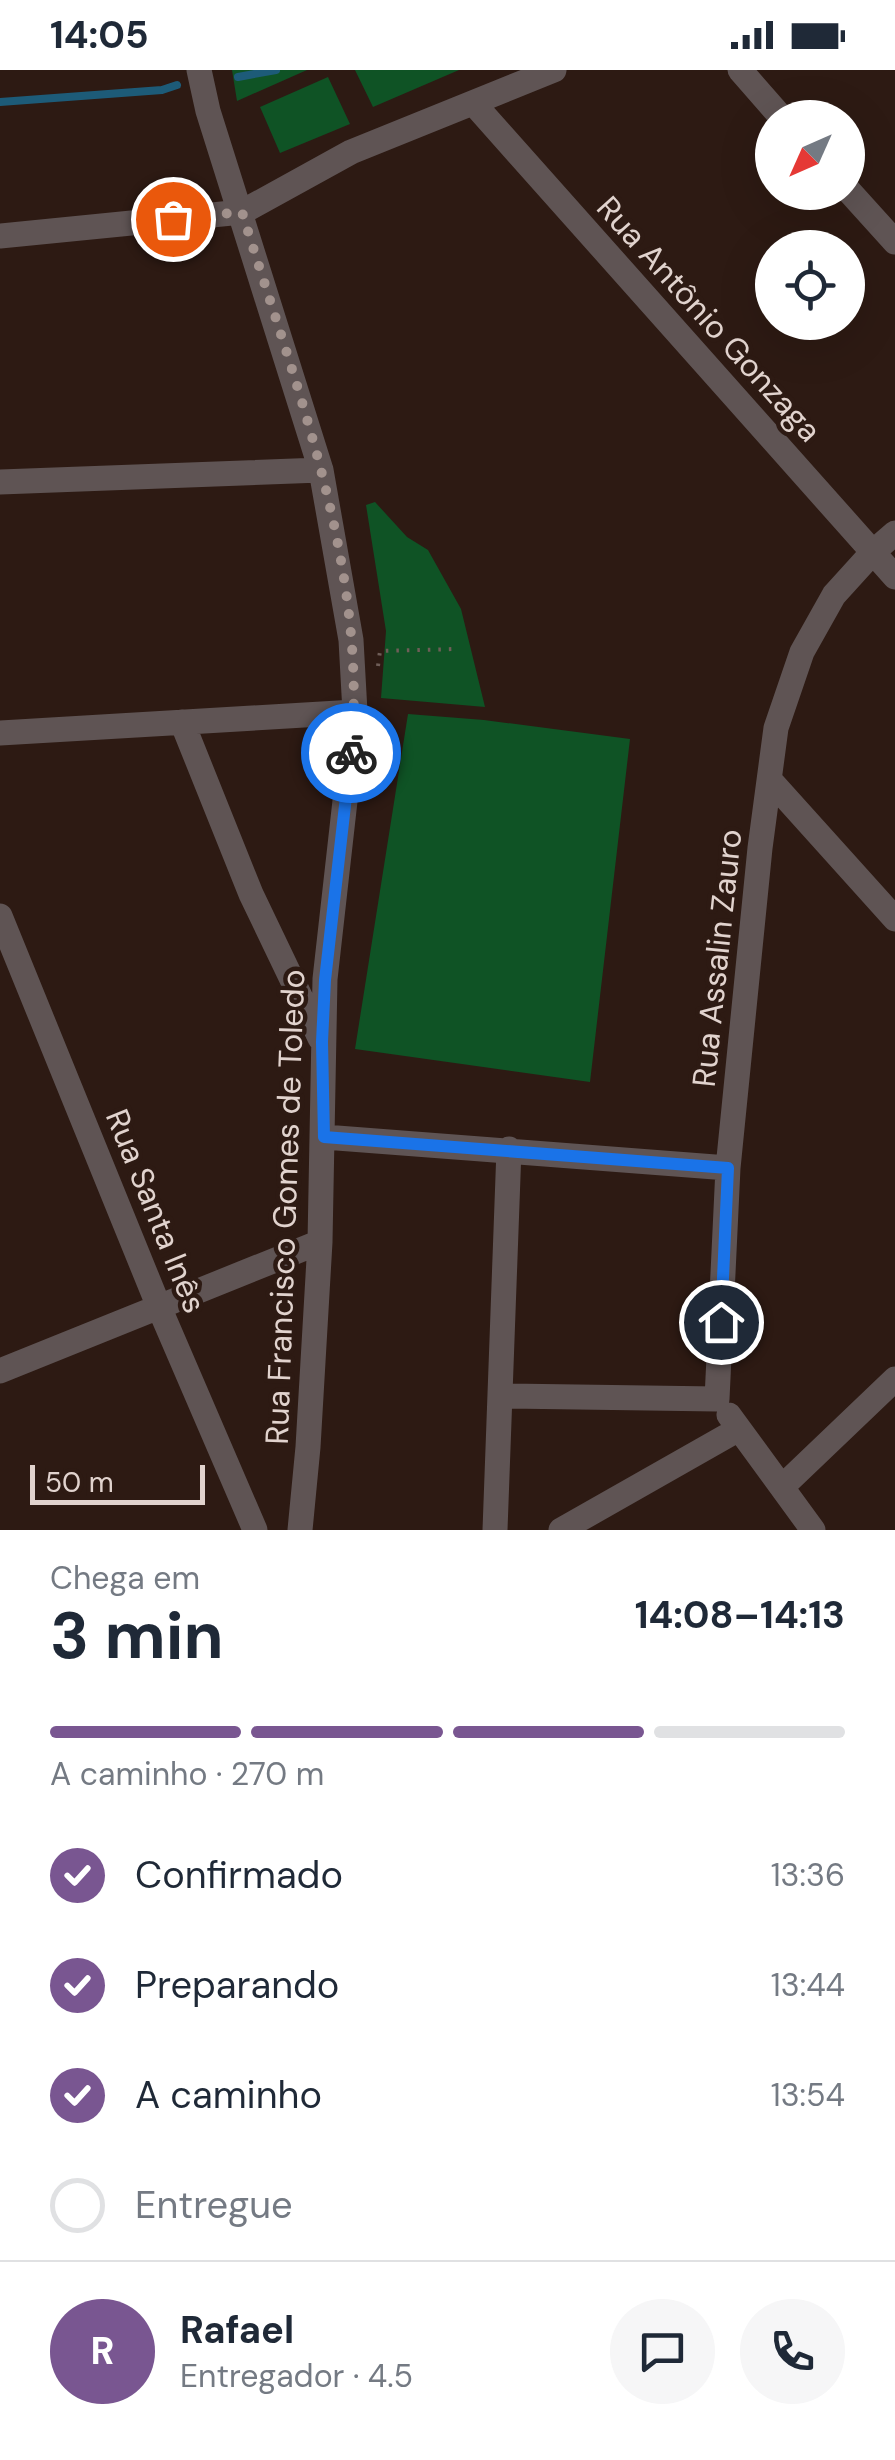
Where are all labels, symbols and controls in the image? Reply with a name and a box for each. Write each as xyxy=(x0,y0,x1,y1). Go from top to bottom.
text: 14:05 xyxy=(50,10,149,60)
north arrow xyxy=(755,100,865,210)
map controls xyxy=(755,100,865,340)
pin xyxy=(131,177,216,262)
street label: Rua Antônio Gonzaga xyxy=(588,187,830,451)
icon: bag xyxy=(146,192,201,247)
button: locate xyxy=(755,230,865,340)
courier xyxy=(301,703,401,803)
icon: bike xyxy=(324,726,379,781)
street label: Rua Assalin Zauro xyxy=(683,827,751,1089)
street label: Rua Francisco Gomes de Toledo xyxy=(256,969,314,1445)
street label: Rua Santa Inês xyxy=(96,1103,216,1319)
pin xyxy=(679,1280,764,1365)
icon: home xyxy=(694,1295,749,1350)
scale bar xyxy=(30,1460,205,1504)
text: 50 m xyxy=(45,1464,114,1501)
text: Chega em xyxy=(50,1557,200,1599)
text: 14:08–14:13 xyxy=(635,1590,845,1640)
text: 3 min xyxy=(50,1594,224,1678)
text: A caminho · 270 m xyxy=(50,1753,324,1795)
icon: check xyxy=(50,1848,105,1903)
text: Confirmado xyxy=(135,1850,343,1900)
text: 13:36 xyxy=(771,1854,845,1896)
icon: check xyxy=(50,1958,105,2013)
text: Preparando xyxy=(135,1960,339,2010)
text: 13:44 xyxy=(771,1964,845,2006)
icon: check xyxy=(50,2068,105,2123)
text: A caminho xyxy=(135,2070,322,2120)
text: 13:54 xyxy=(771,2074,845,2116)
text: Entregue xyxy=(135,2180,293,2230)
button: chat xyxy=(610,2299,715,2404)
button: phone xyxy=(740,2299,845,2404)
text: Rafael xyxy=(180,2305,294,2355)
text: R xyxy=(91,2326,114,2376)
text: Entregador · 4.5 xyxy=(180,2355,413,2397)

